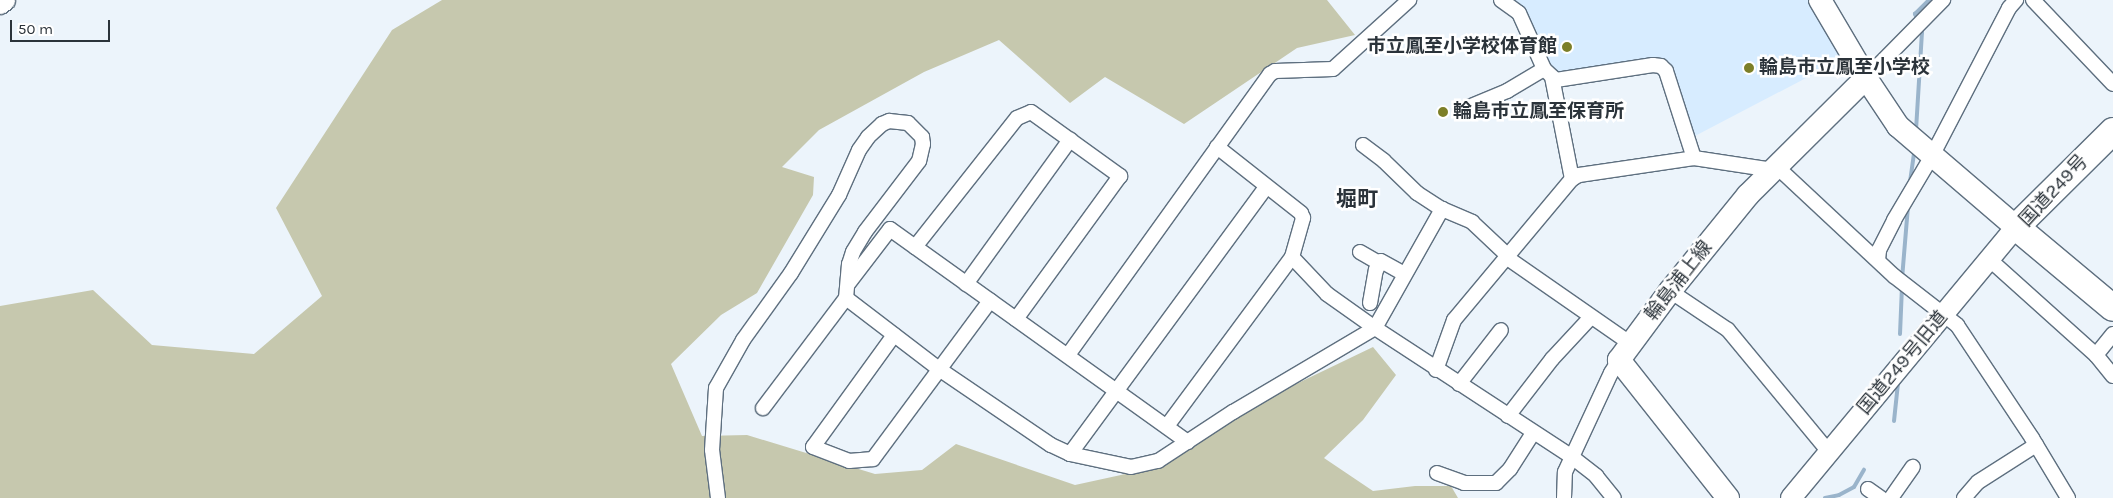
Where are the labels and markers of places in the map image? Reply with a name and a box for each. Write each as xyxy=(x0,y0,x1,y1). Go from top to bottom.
place label: 市立鳳至小学校体育館 xyxy=(1367,36,1557,58)
marker: 市立鳳至小学校体育館 xyxy=(1561,41,1573,53)
place label: 輪島市立鳳至小学校 xyxy=(1759,57,1930,79)
marker: 輪島市立鳳至小学校 xyxy=(1743,62,1755,74)
place label: 輪島市立鳳至保育所 xyxy=(1453,101,1624,123)
marker: 輪島市立鳳至保育所 xyxy=(1437,106,1449,118)

